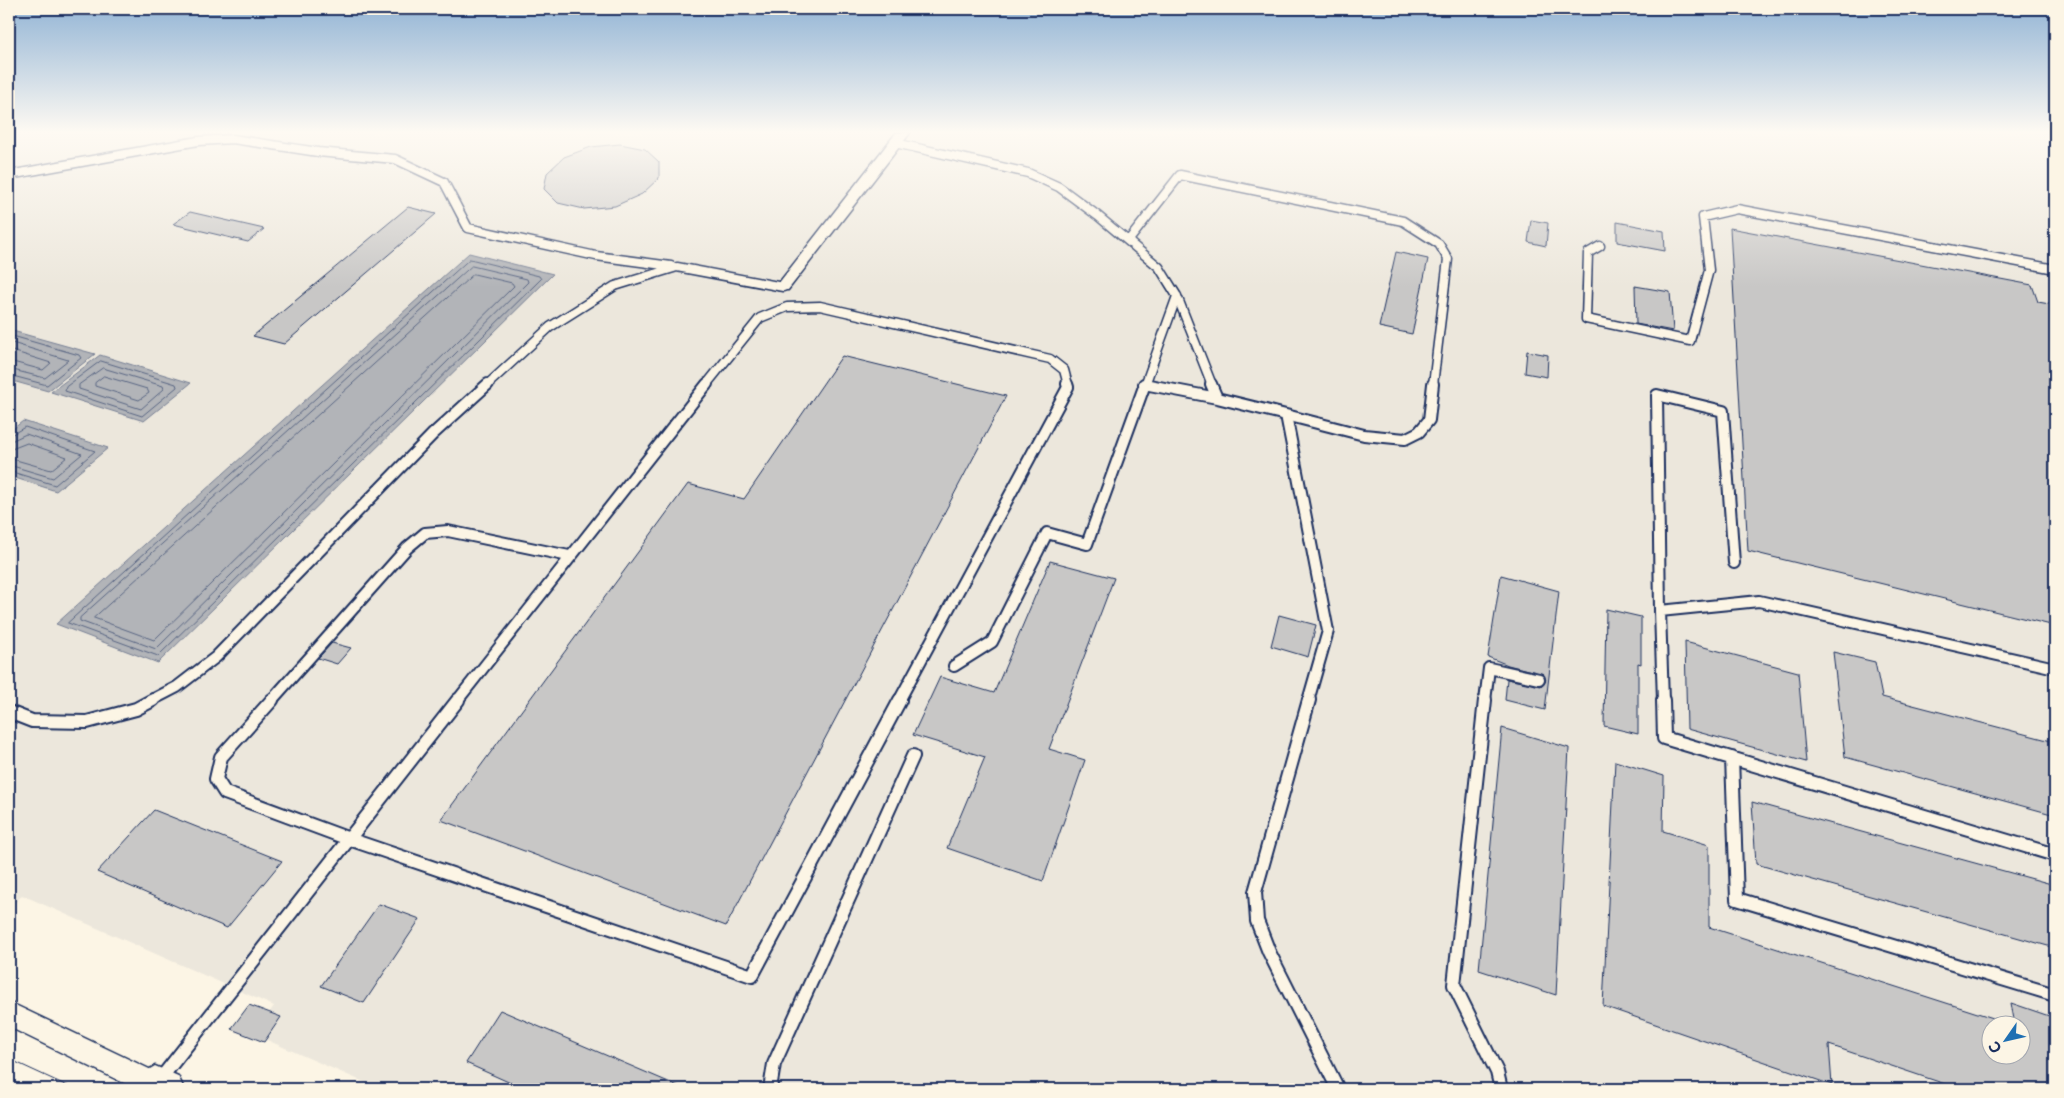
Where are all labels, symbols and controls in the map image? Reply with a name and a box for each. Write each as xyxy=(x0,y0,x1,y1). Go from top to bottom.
north arrow xyxy=(1982,1016,2032,1066)
text: С xyxy=(1983,1037,2006,1058)

